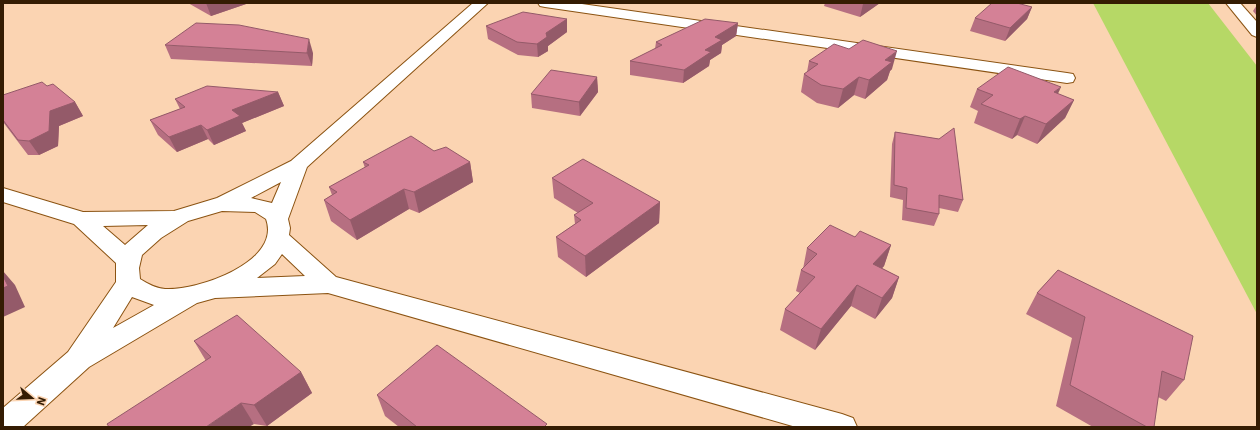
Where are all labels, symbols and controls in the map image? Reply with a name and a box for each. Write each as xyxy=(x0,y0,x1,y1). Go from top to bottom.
north arrow xyxy=(12,378,52,418)
text: N xyxy=(34,395,49,407)

